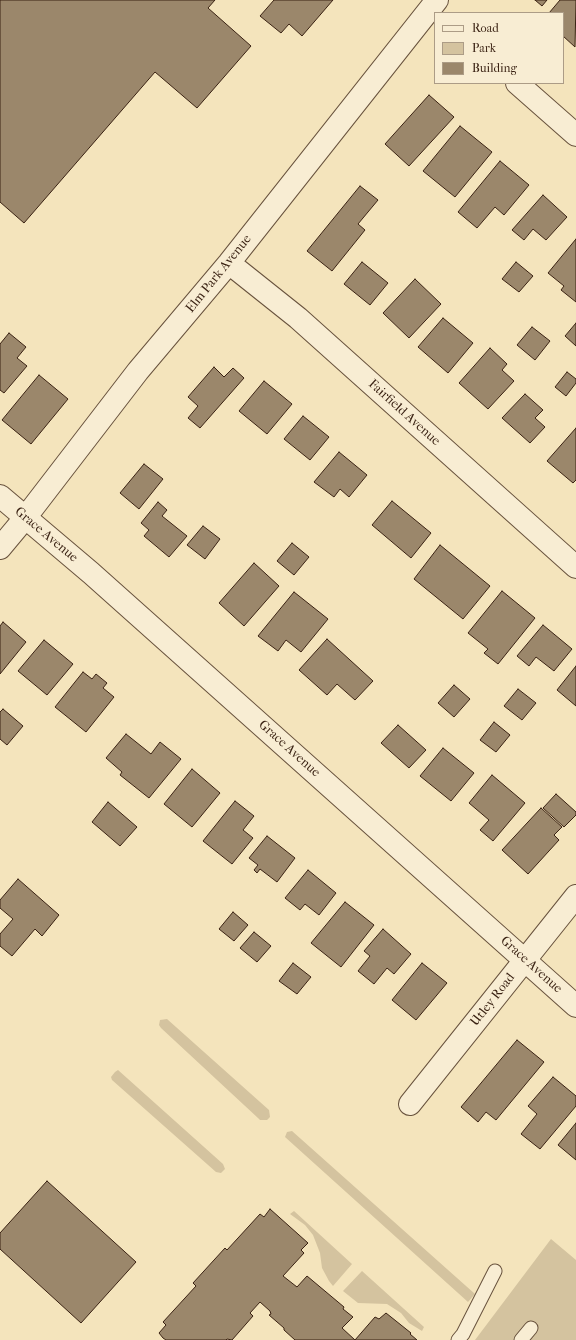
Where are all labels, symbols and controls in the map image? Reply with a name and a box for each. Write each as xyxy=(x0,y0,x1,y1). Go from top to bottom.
legend xyxy=(434,12,564,84)
text: Road xyxy=(472,21,499,35)
text: Park xyxy=(472,41,496,55)
text: Building xyxy=(472,61,517,75)
street label: Elm Park Avenue xyxy=(183,232,255,316)
street label: Fairfield Avenue xyxy=(365,377,443,449)
street label: Grace Avenue xyxy=(11,504,81,566)
street label: Grace Avenue xyxy=(255,717,323,781)
street label: Grace Avenue xyxy=(497,933,565,997)
street label: Utley Road xyxy=(467,970,519,1030)

